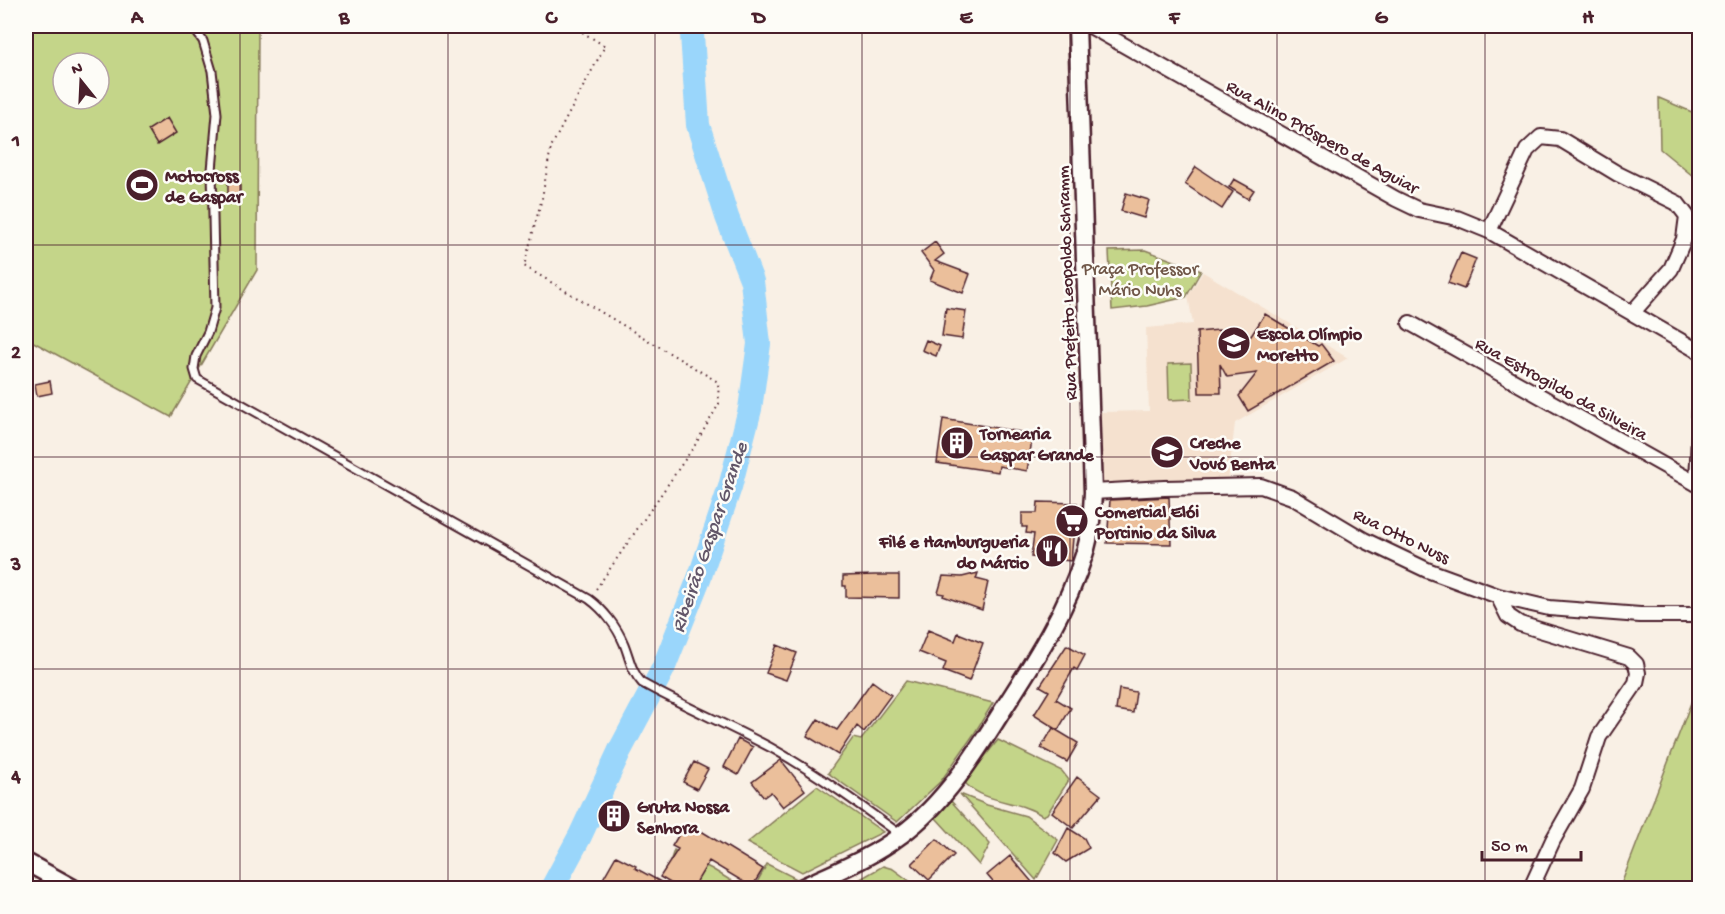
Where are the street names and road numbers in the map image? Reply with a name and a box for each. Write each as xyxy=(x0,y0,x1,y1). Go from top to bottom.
street label: Rua Alino Próspero de Aguiar xyxy=(1222,76,1423,201)
street label: Rua Prefeito Leopoldo Schramm xyxy=(1054,165,1083,401)
street label: Rua Estrogildo da Silveira xyxy=(1471,334,1652,447)
street label: Rua Otto Nuss xyxy=(1349,505,1454,570)

